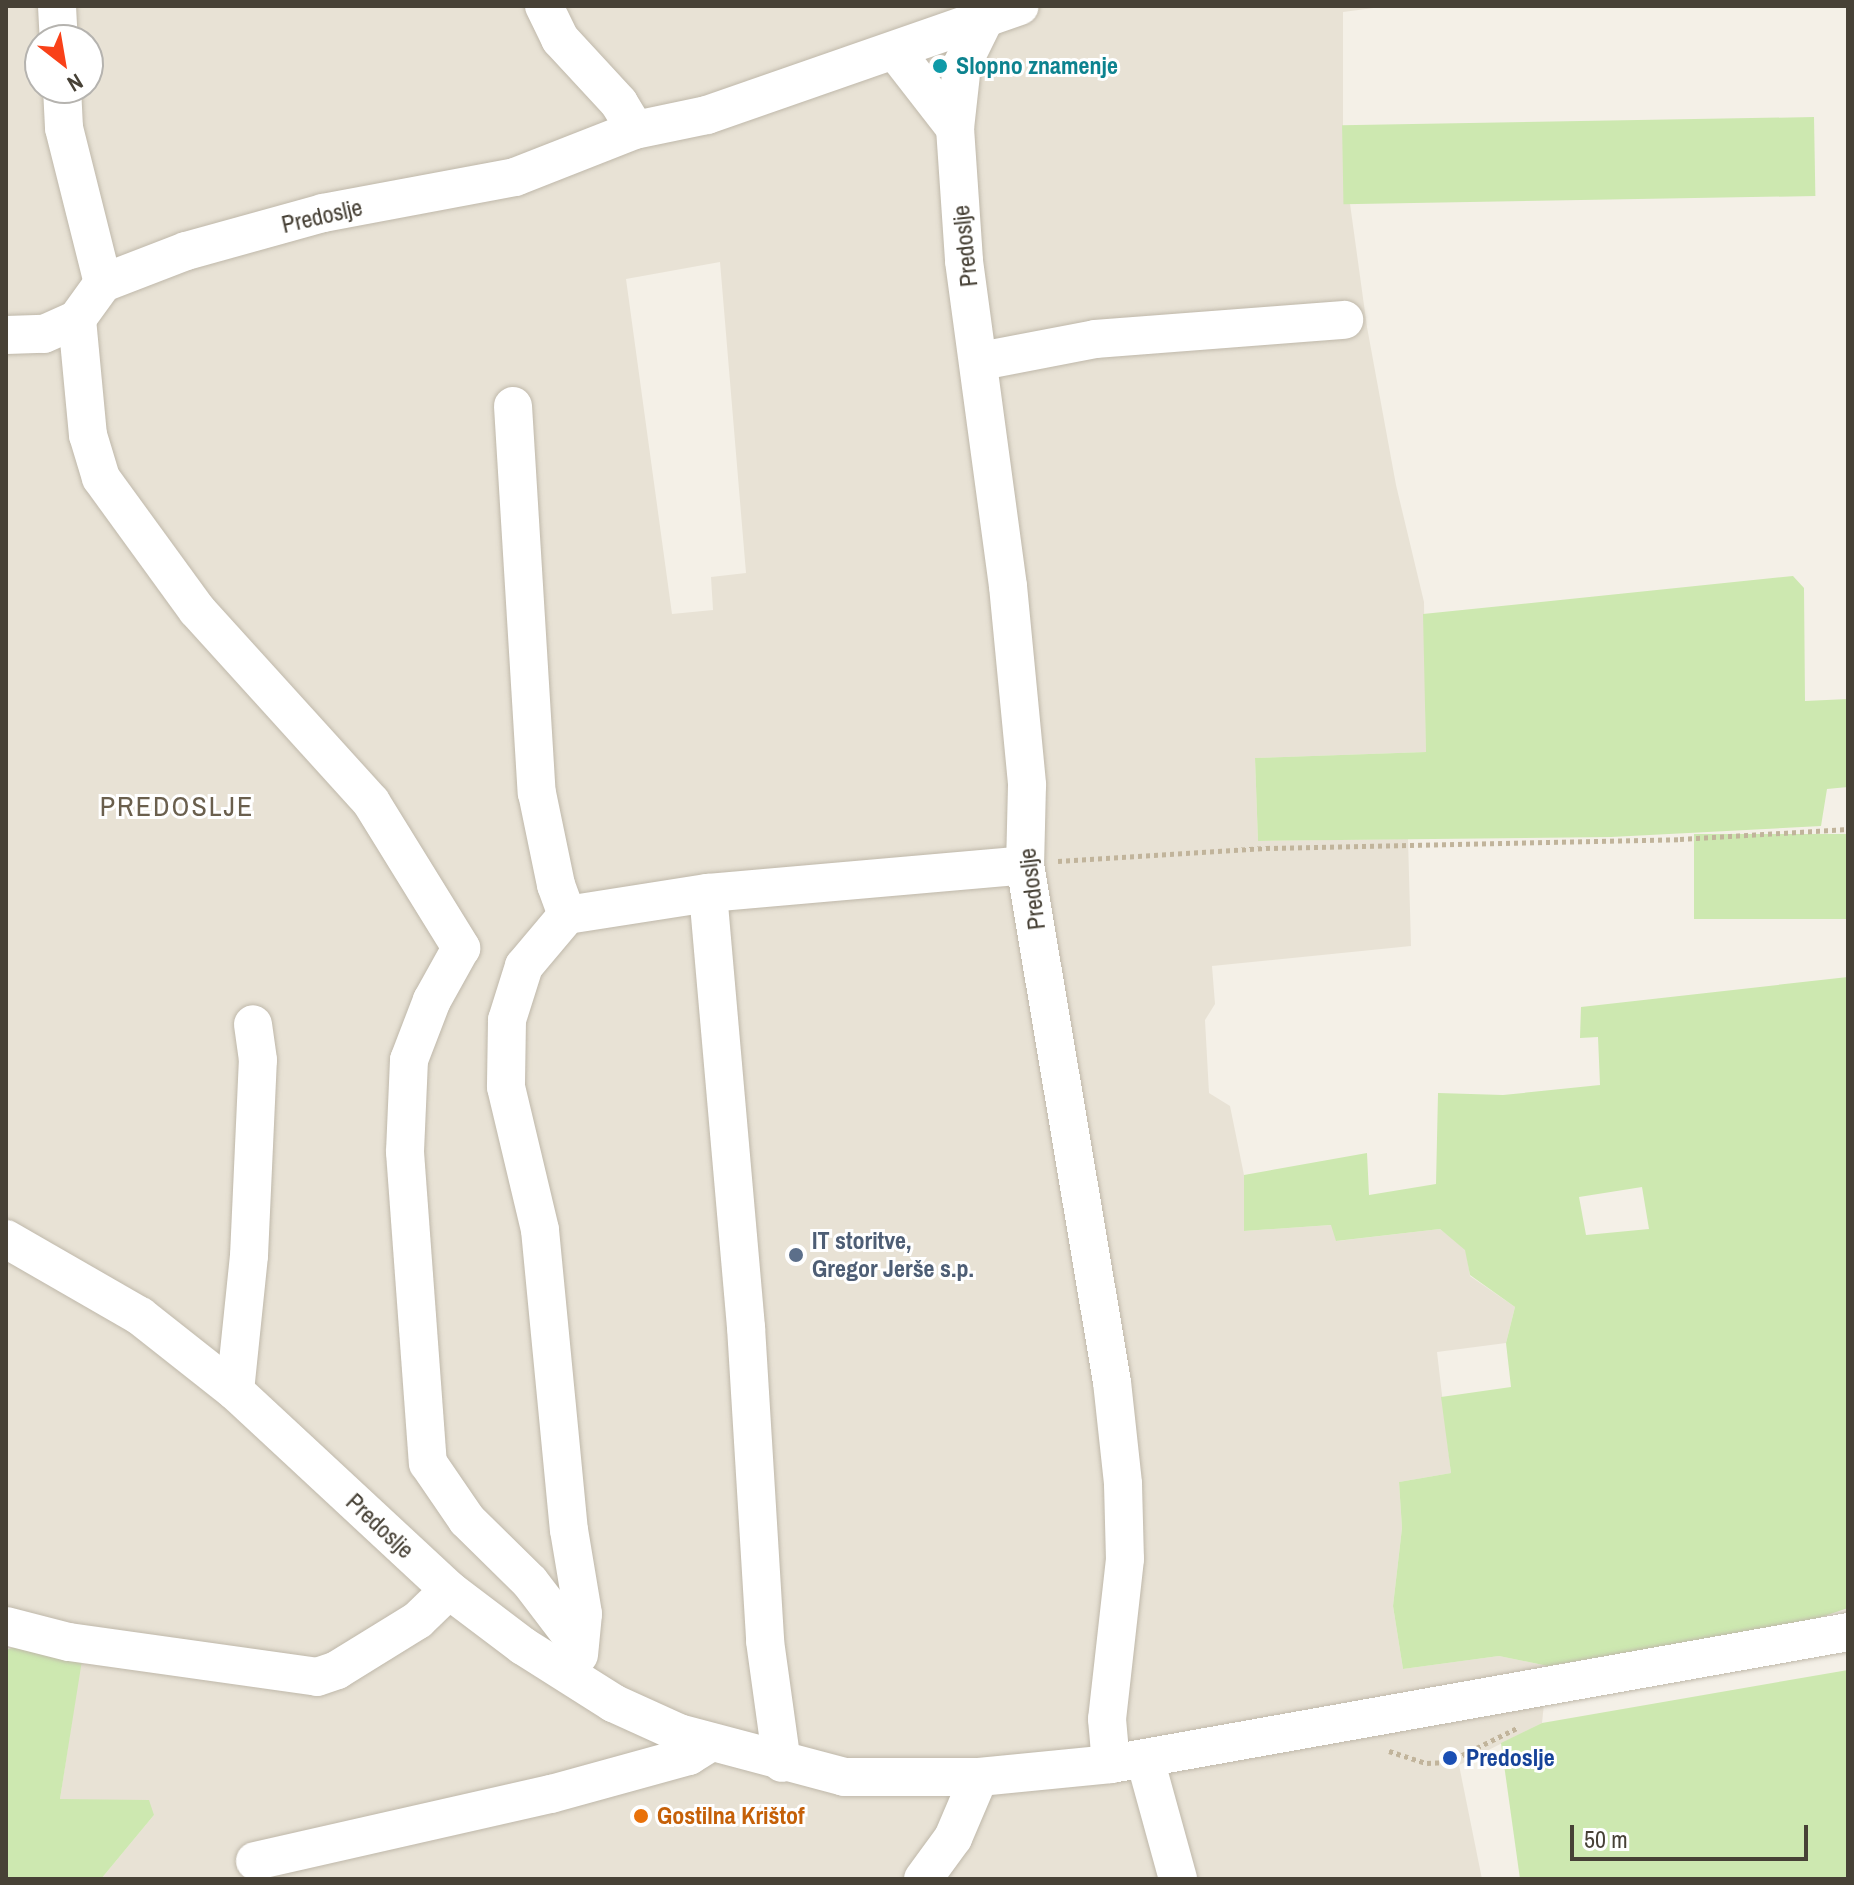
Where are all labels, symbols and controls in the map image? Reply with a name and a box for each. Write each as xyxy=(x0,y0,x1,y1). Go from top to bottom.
north arrow xyxy=(24,24,104,104)
place label: Slopno znamenje xyxy=(956,52,1118,80)
marker: Slopno znamenje xyxy=(931,57,949,75)
text: N xyxy=(62,67,89,99)
street label: Predoslje xyxy=(279,193,365,239)
street label: Predoslje xyxy=(946,204,984,288)
district label: PREDOSLJE xyxy=(100,789,254,823)
street label: Predoslje xyxy=(1013,847,1051,931)
place label: IT storitve, Gregor Jerše s.p. xyxy=(812,1227,974,1283)
marker: IT storitve, Gregor Jerše s.p. xyxy=(787,1246,805,1264)
street label: Predoslje xyxy=(340,1487,420,1565)
place label: Predoslje xyxy=(1466,1744,1555,1772)
marker: Predoslje xyxy=(1441,1749,1459,1767)
place label: Gostilna Krištof xyxy=(657,1802,805,1830)
marker: Gostilna Krištof xyxy=(632,1807,650,1825)
scale bar xyxy=(1574,1809,1812,1859)
text: 50 m xyxy=(1584,1823,1628,1855)

